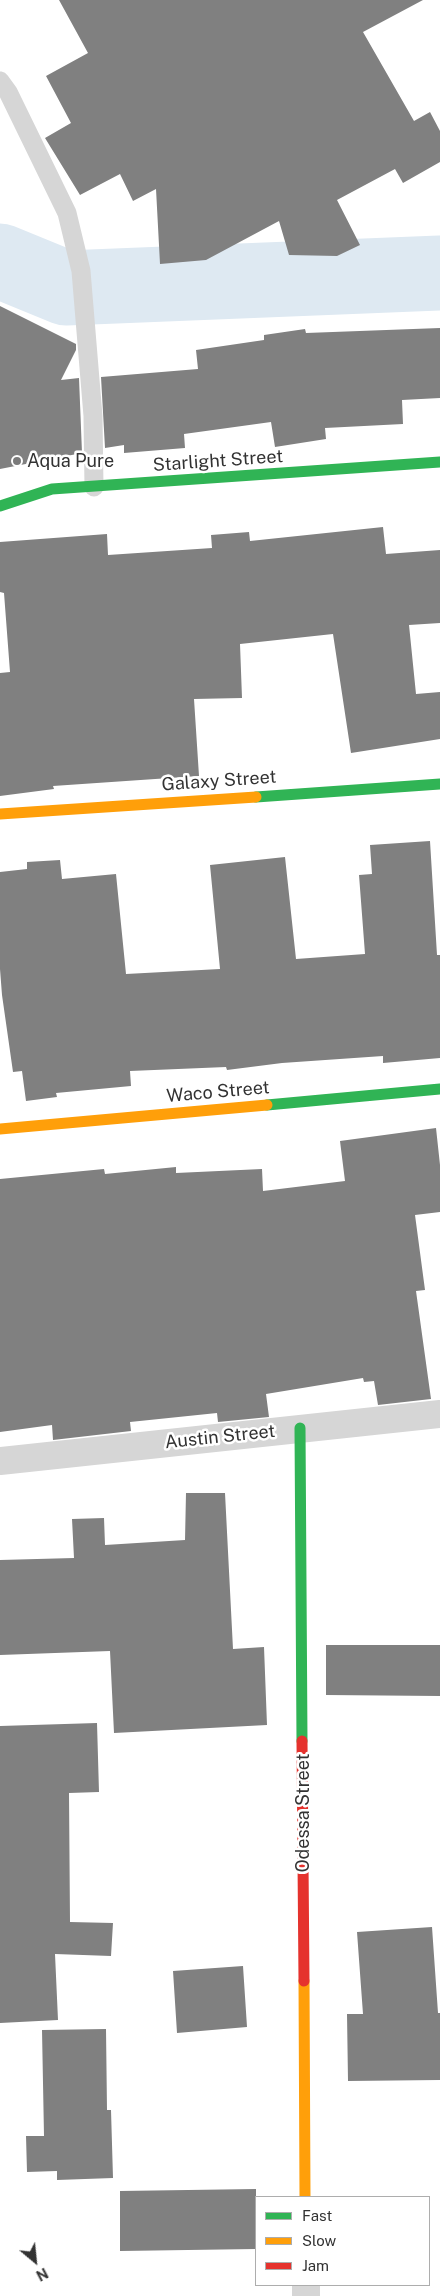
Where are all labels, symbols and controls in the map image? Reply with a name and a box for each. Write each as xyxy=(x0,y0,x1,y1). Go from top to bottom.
street label: Starlight Street xyxy=(152,446,284,476)
place label: Aqua Pure xyxy=(27,450,114,472)
marker: Aqua Pure xyxy=(11,455,23,467)
street label: Galaxy Street xyxy=(161,766,277,796)
street label: Waco Street xyxy=(166,1077,270,1107)
street label: Austin Street xyxy=(164,1420,276,1454)
street label: Odessa Street xyxy=(292,1753,314,1873)
legend xyxy=(255,2196,430,2286)
text: Fast xyxy=(302,2207,332,2224)
text: Slow xyxy=(302,2232,336,2249)
north arrow xyxy=(10,2236,60,2286)
text: Jam xyxy=(302,2257,329,2274)
text: N xyxy=(33,2265,51,2284)

